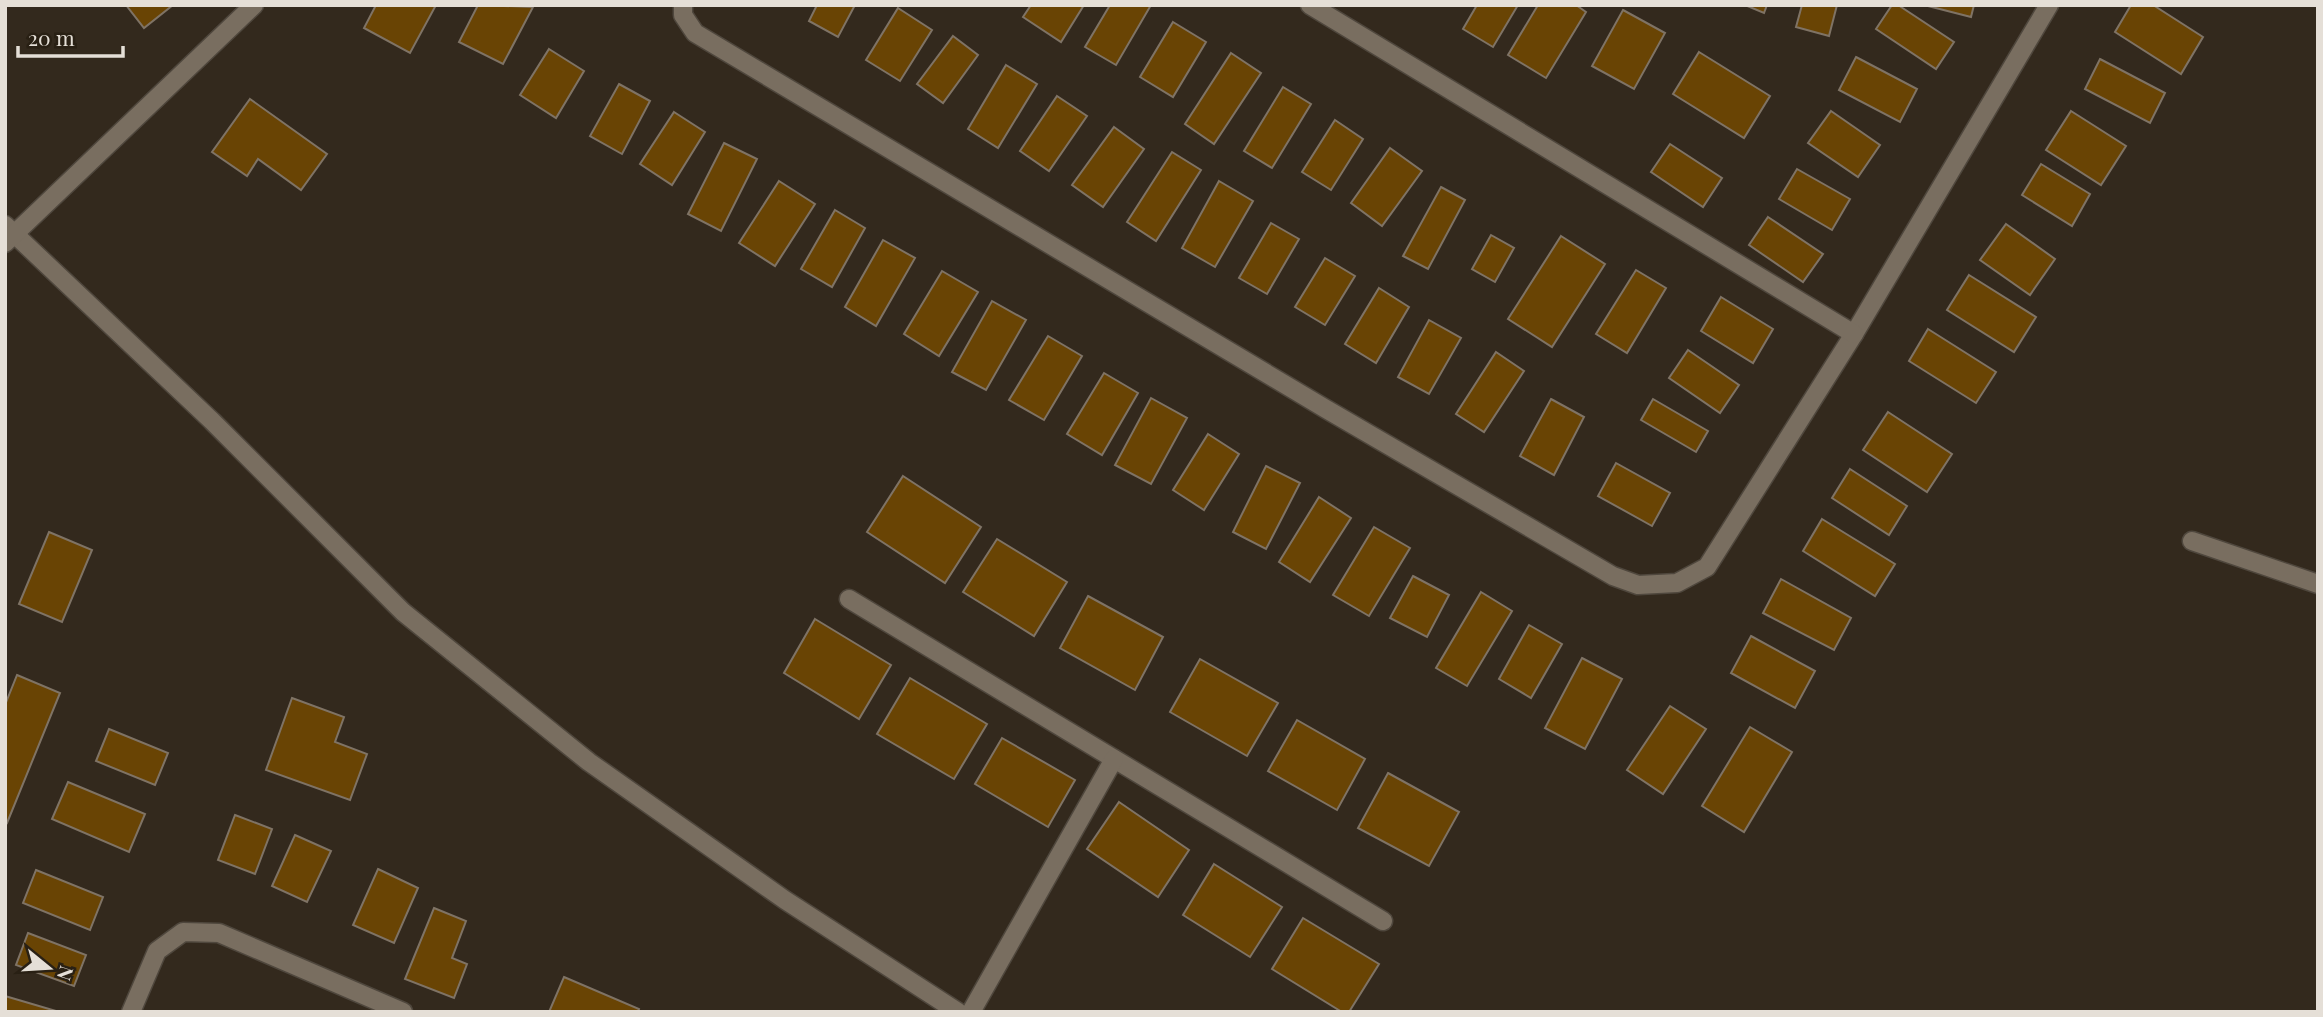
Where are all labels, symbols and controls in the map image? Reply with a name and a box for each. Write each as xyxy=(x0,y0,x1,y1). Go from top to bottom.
scale bar xyxy=(18,14,122,58)
text: 20 m xyxy=(28,23,75,51)
north arrow xyxy=(14,933,84,1003)
text: N xyxy=(52,963,81,984)

